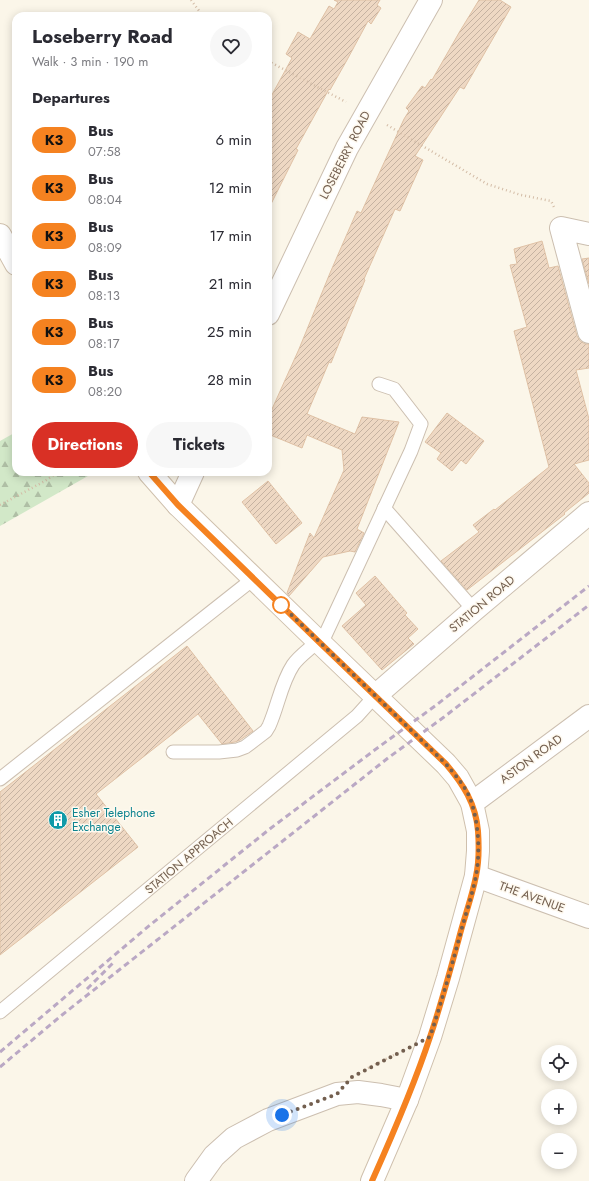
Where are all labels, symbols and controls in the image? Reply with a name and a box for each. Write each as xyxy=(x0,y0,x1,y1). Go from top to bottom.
text: Loseberry Road xyxy=(32,23,173,50)
button: heart xyxy=(210,25,252,67)
text: Walk · 3 min · 190 m xyxy=(32,52,148,71)
text: Departures xyxy=(32,87,110,109)
street label: LOSEBERRY ROAD xyxy=(315,108,375,202)
text: Bus xyxy=(88,120,113,142)
text: 6 min xyxy=(215,129,252,151)
text: K3 xyxy=(45,130,63,150)
text: 07:58 xyxy=(88,142,121,161)
text: Bus xyxy=(88,168,113,190)
text: 12 min xyxy=(209,177,252,199)
text: K3 xyxy=(45,178,63,198)
text: 08:04 xyxy=(88,190,122,209)
text: Bus xyxy=(88,216,113,238)
text: 17 min xyxy=(209,225,252,247)
text: K3 xyxy=(45,226,63,246)
text: 08:09 xyxy=(88,238,122,257)
text: Bus xyxy=(88,264,113,286)
text: 21 min xyxy=(209,273,252,295)
text: K3 xyxy=(45,274,63,294)
text: 08:13 xyxy=(88,286,120,305)
text: Bus xyxy=(88,312,113,334)
text: 25 min xyxy=(207,321,252,343)
text: K3 xyxy=(45,322,63,342)
text: 08:17 xyxy=(88,334,119,353)
text: Bus xyxy=(88,360,113,382)
text: 28 min xyxy=(207,369,252,391)
text: K3 xyxy=(45,370,63,390)
text: 08:20 xyxy=(88,382,122,401)
button: Directions xyxy=(32,422,138,468)
button: Tickets xyxy=(146,422,252,468)
street label: STATION ROAD xyxy=(445,571,519,637)
unlabelled marker xyxy=(272,596,290,614)
street label: ASTON ROAD xyxy=(496,730,566,788)
place label: Esher Telephone Exchange xyxy=(72,804,155,836)
building icon: Esher Telephone Exchange xyxy=(47,809,69,831)
street label: STATION APPROACH xyxy=(141,814,237,898)
street label: THE AVENUE xyxy=(496,877,568,917)
map controls xyxy=(541,1045,577,1169)
button: locate xyxy=(541,1045,577,1081)
button: + xyxy=(541,1089,577,1125)
your location xyxy=(272,1105,292,1125)
button: − xyxy=(541,1133,577,1169)

